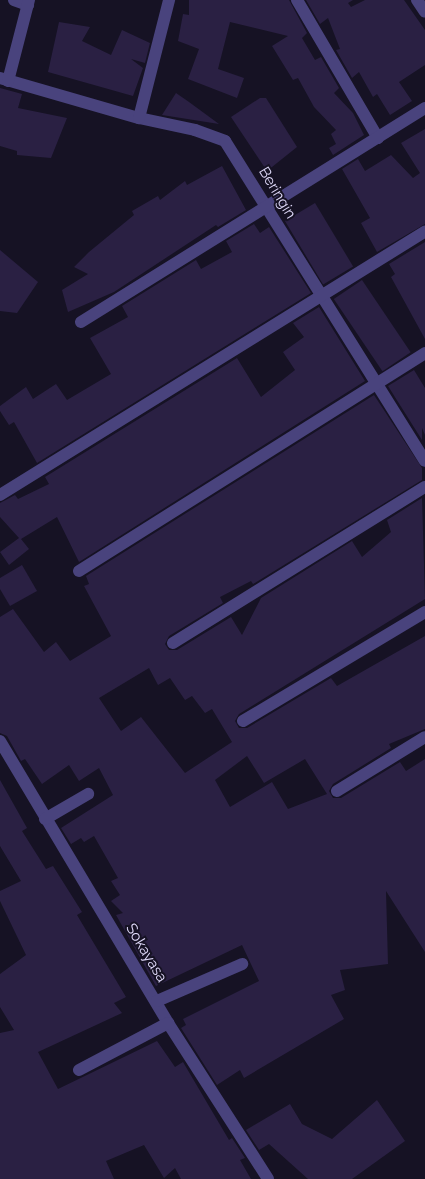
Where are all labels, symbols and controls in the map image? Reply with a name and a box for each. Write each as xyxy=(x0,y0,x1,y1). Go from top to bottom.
street label: Beringin xyxy=(255,164,299,222)
street label: Sokayasa xyxy=(121,920,171,986)

